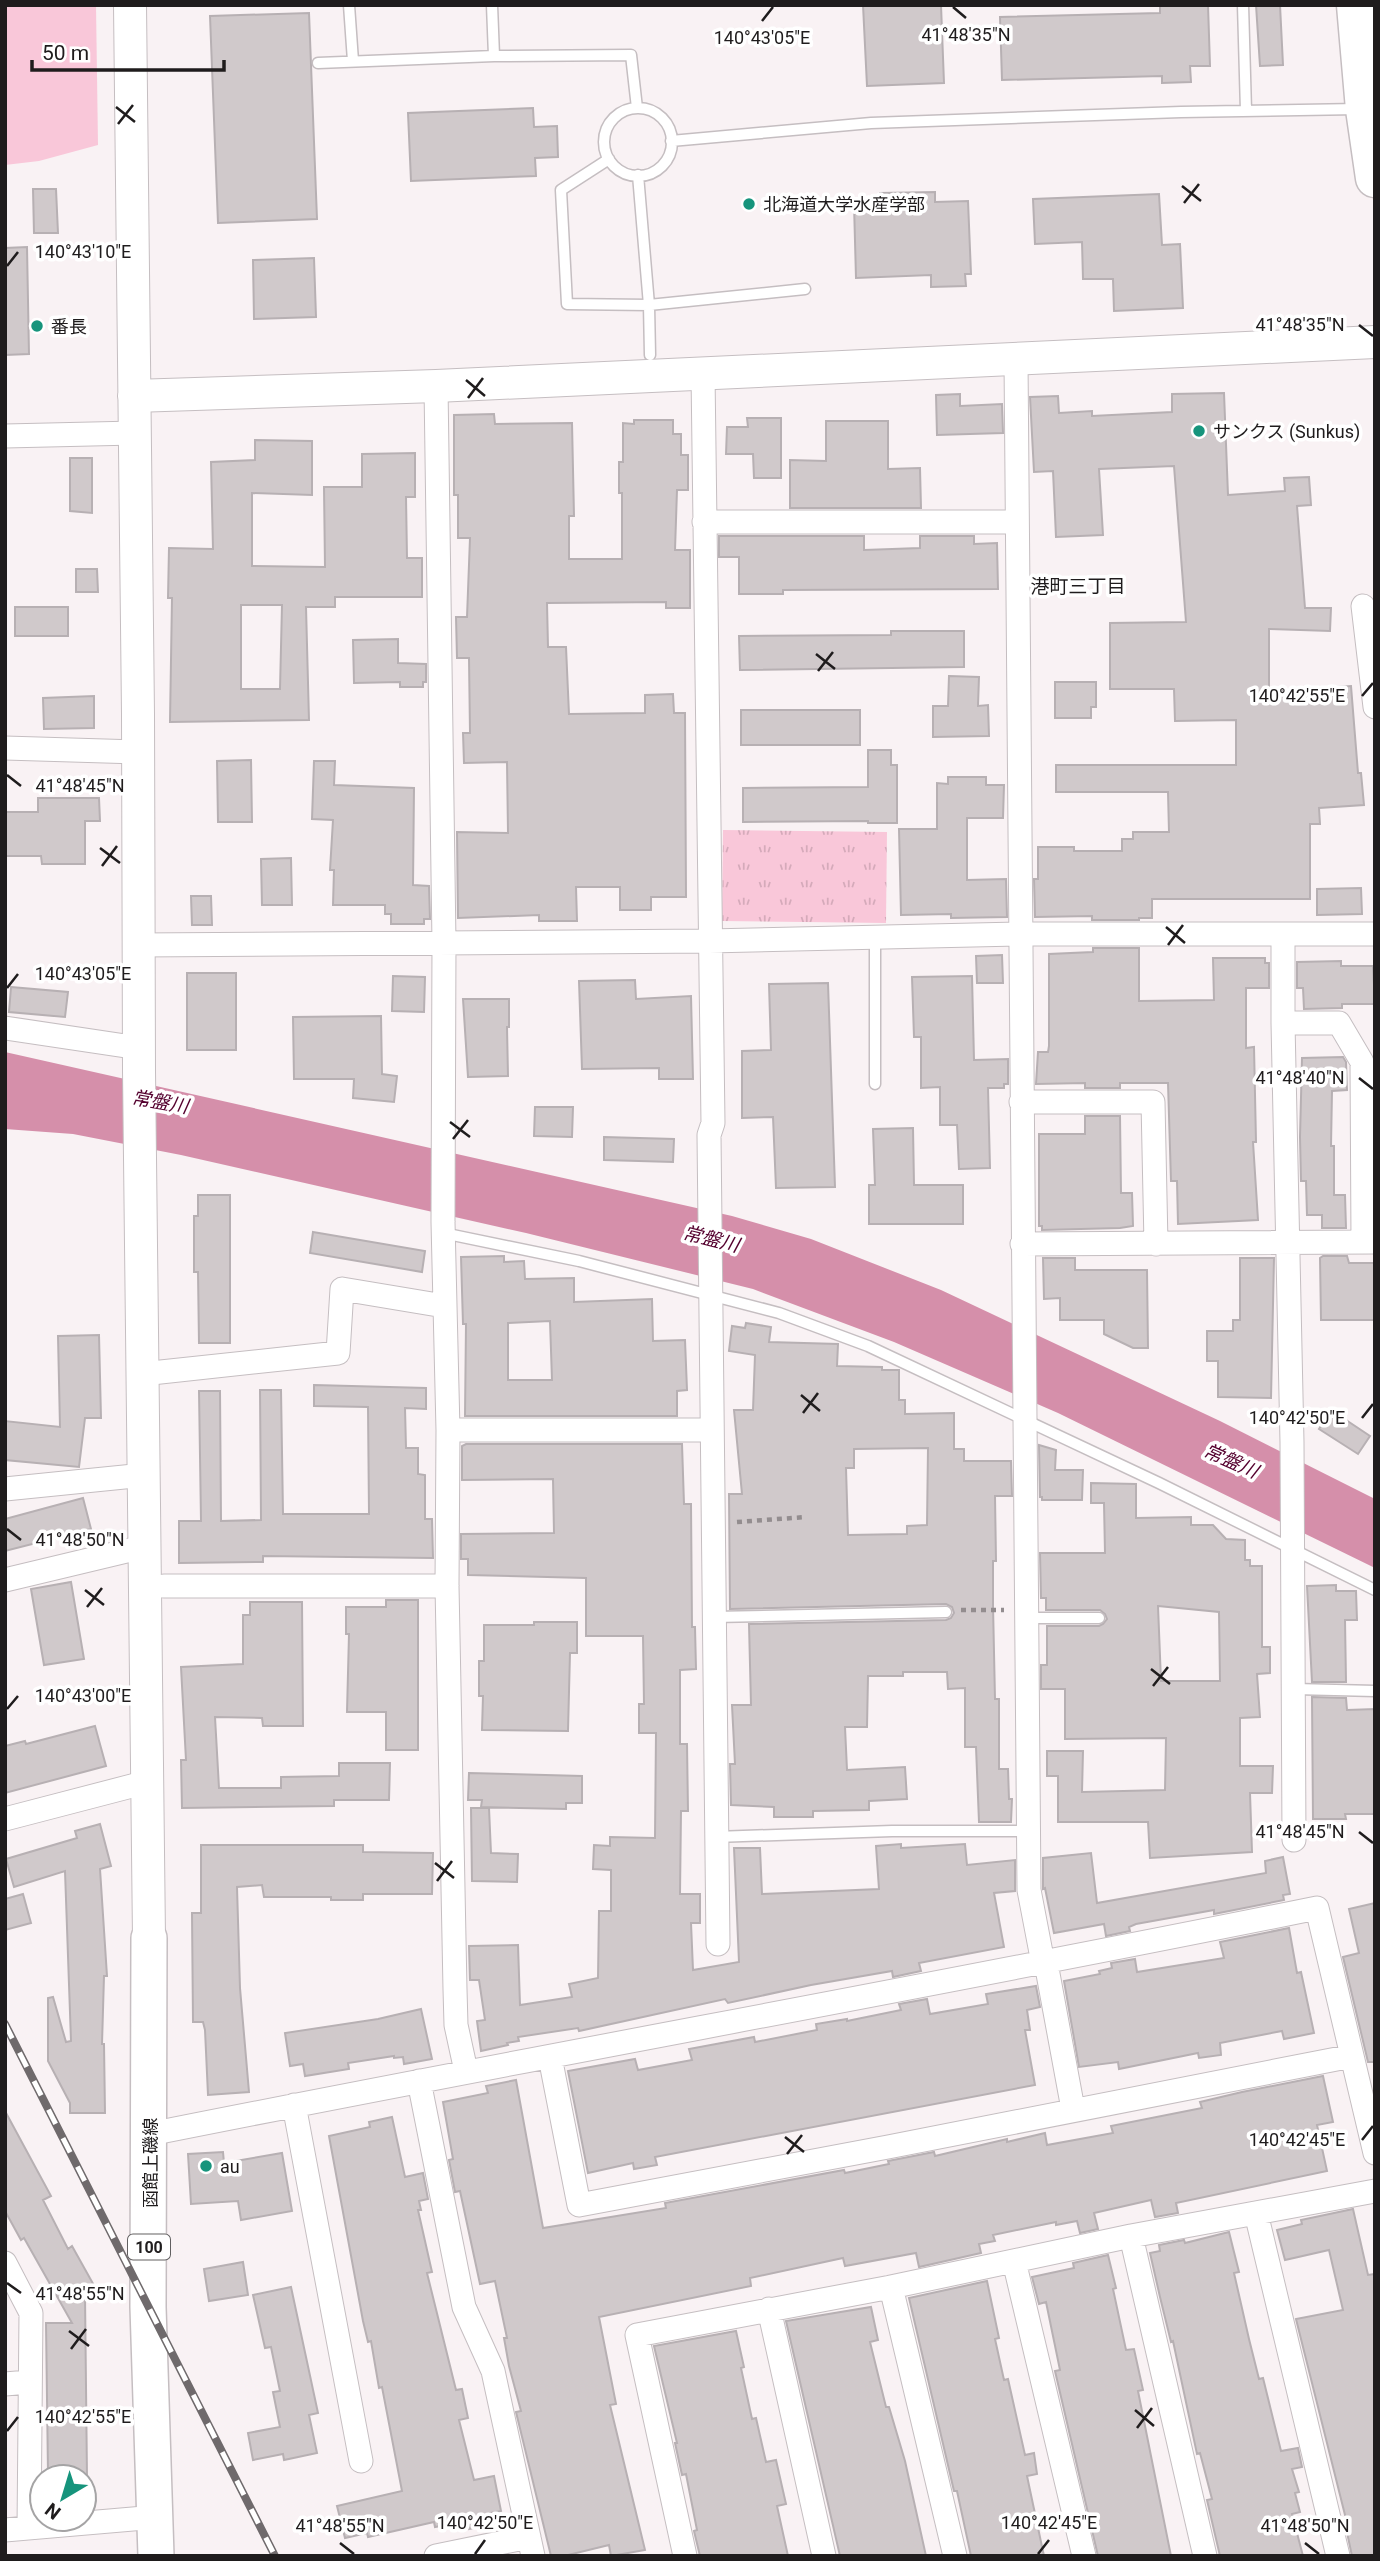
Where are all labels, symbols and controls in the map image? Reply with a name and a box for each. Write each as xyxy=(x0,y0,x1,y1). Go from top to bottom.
text: 41°48'35"N xyxy=(921,24,1011,45)
text: 140°43'05"E xyxy=(714,27,810,48)
scale bar xyxy=(32,28,224,72)
text: 50 m xyxy=(42,41,89,65)
place label: 北海道大学水産学部 xyxy=(763,194,925,215)
marker: 北海道大学水産学部 xyxy=(741,196,757,212)
text: 140°43'10"E xyxy=(35,241,131,262)
text: 41°48'35"N xyxy=(1255,314,1345,335)
place label: 番長 xyxy=(51,316,87,337)
marker: 番長 xyxy=(29,318,45,334)
place label: サンクス (Sunkus) xyxy=(1213,421,1360,443)
marker: サンクス (Sunkus) xyxy=(1191,423,1207,439)
district label: 港町三丁目 xyxy=(1030,575,1126,598)
text: 140°42'55"E xyxy=(1249,685,1345,706)
text: 41°48'45"N xyxy=(35,775,125,796)
text: 140°43'05"E xyxy=(35,963,131,984)
text: 41°48'40"N xyxy=(1255,1067,1345,1088)
water label: 常盤川 xyxy=(130,1086,192,1119)
water label: 常盤川 xyxy=(681,1221,743,1258)
text: 140°42'50"E xyxy=(1249,1407,1345,1428)
water label: 常盤川 xyxy=(1200,1439,1264,1484)
text: 41°48'50"N xyxy=(35,1529,125,1550)
text: 140°43'00"E xyxy=(35,1685,131,1706)
text: 41°48'45"N xyxy=(1255,1821,1345,1842)
street label: 函館上磯線 xyxy=(140,2118,161,2208)
text: 140°42'45"E xyxy=(1249,2129,1345,2150)
place label: au xyxy=(220,2156,240,2177)
marker: au xyxy=(198,2158,214,2174)
road number: 100 xyxy=(128,2234,170,2260)
text: 41°48'55"N xyxy=(35,2283,125,2304)
text: 140°42'55"E xyxy=(35,2406,131,2427)
north arrow xyxy=(28,2463,98,2533)
text: N xyxy=(40,2498,65,2524)
text: 140°42'50"E xyxy=(437,2512,533,2533)
text: 140°42'45"E xyxy=(1001,2512,1097,2533)
text: 41°48'55"N xyxy=(295,2515,385,2536)
text: 41°48'50"N xyxy=(1260,2515,1350,2536)

